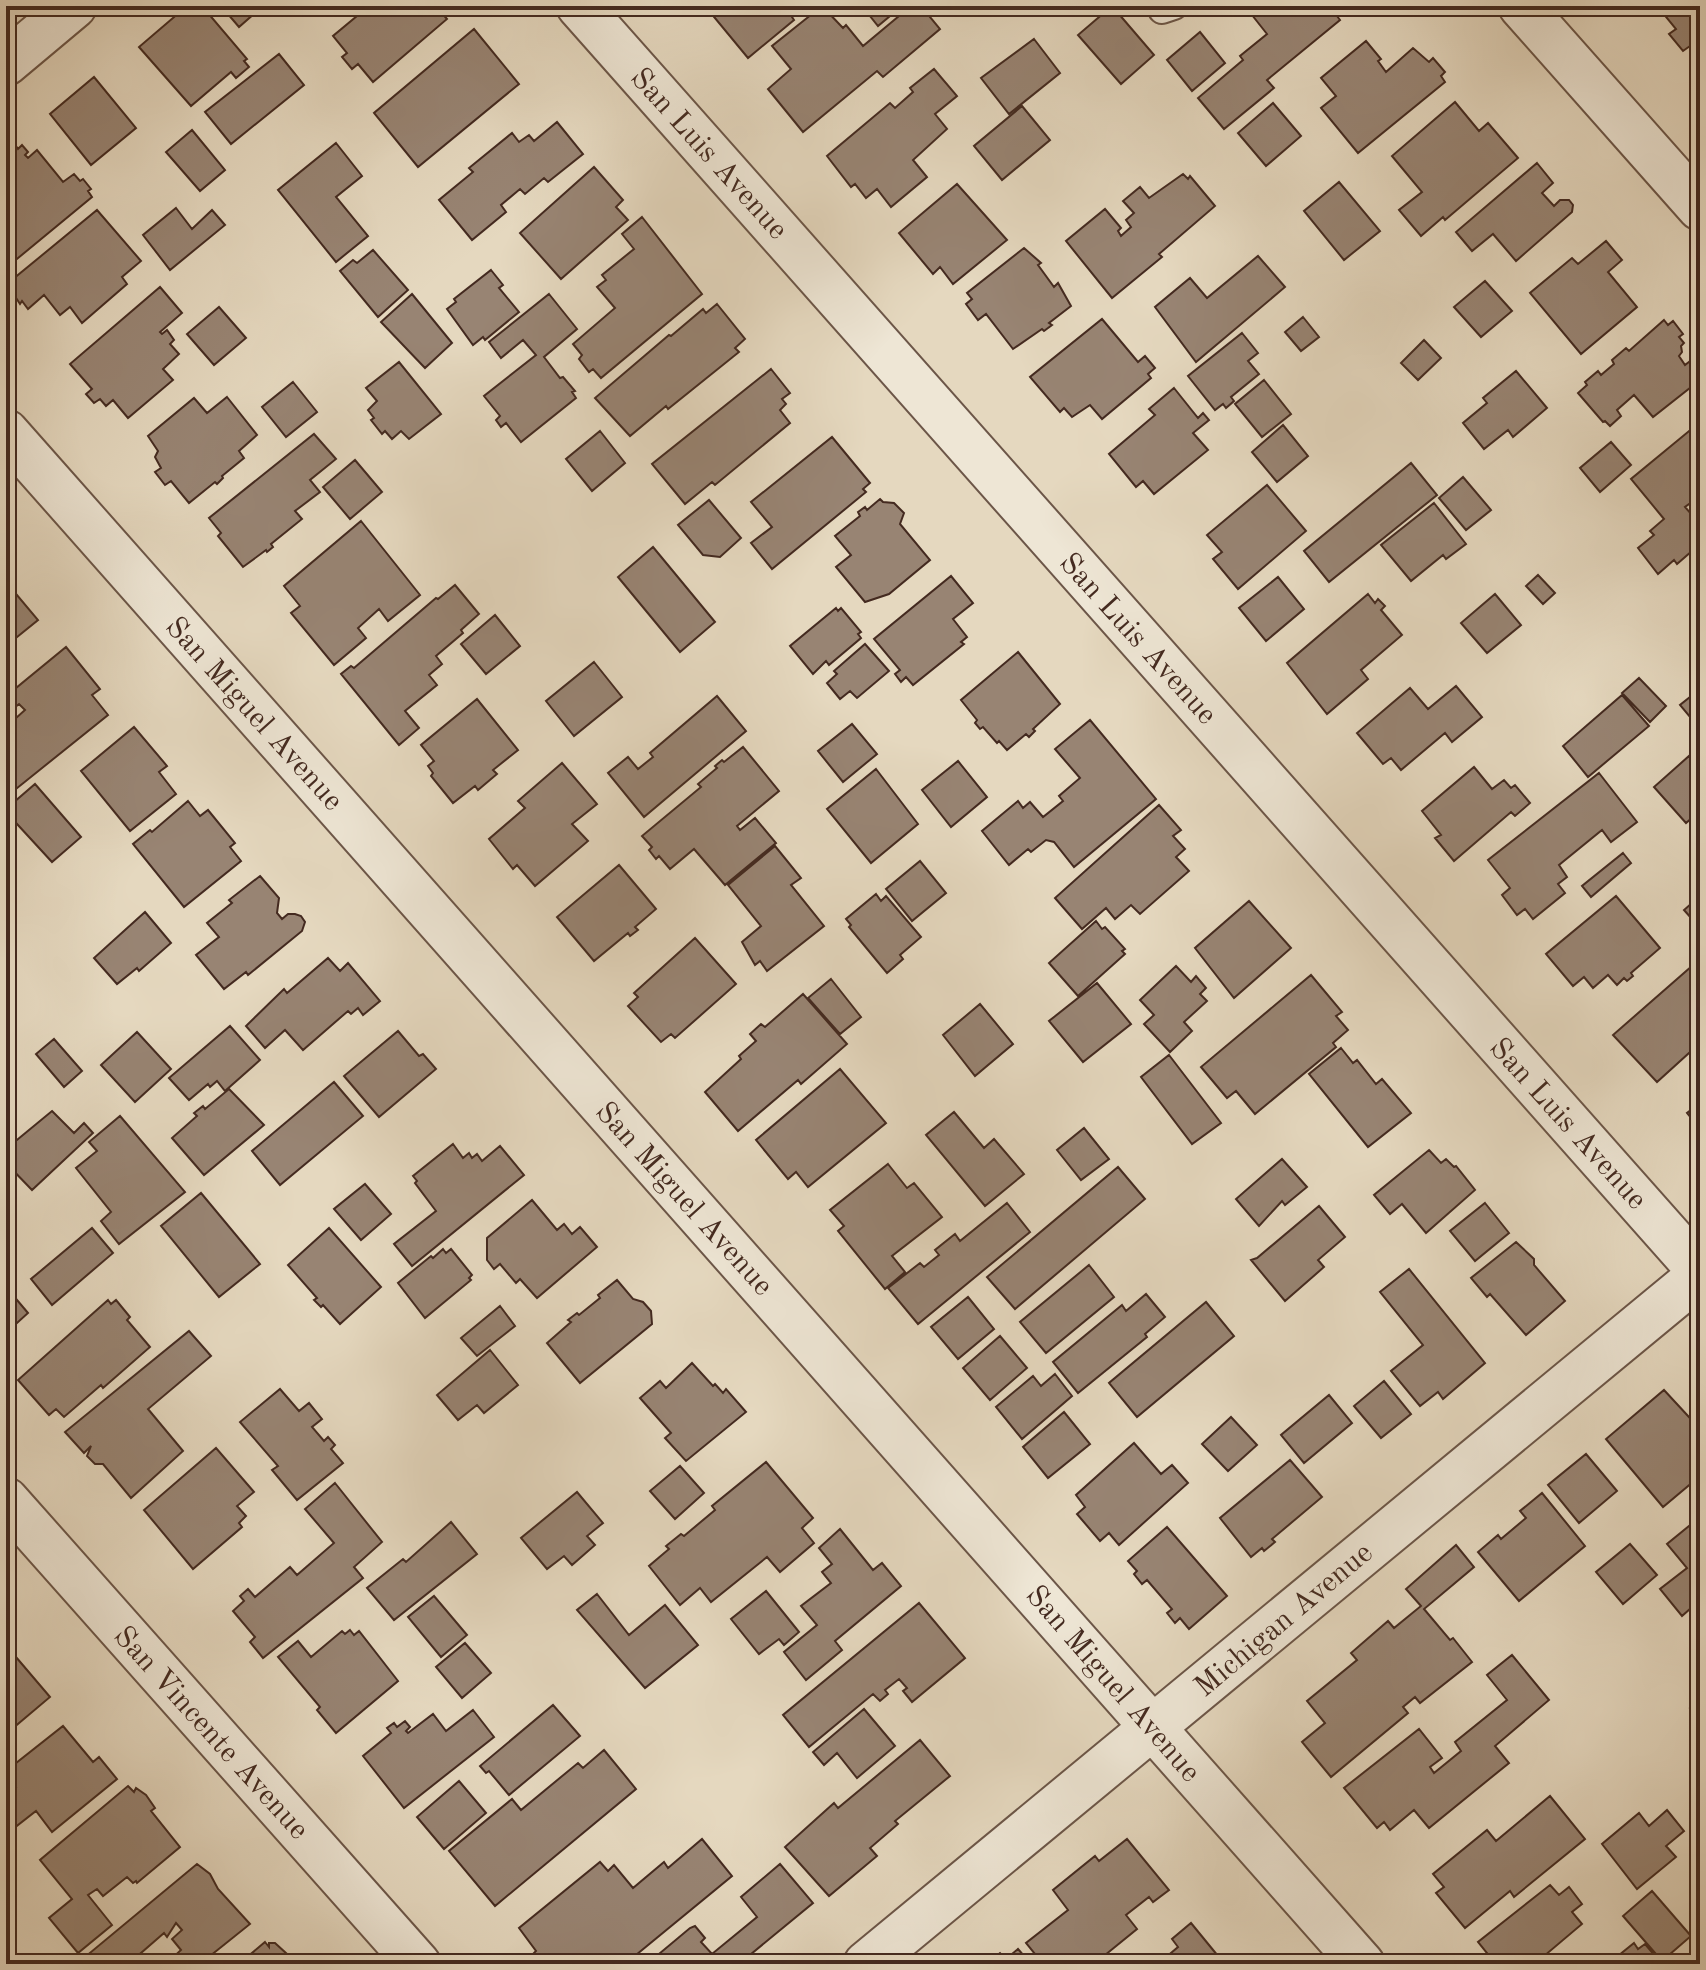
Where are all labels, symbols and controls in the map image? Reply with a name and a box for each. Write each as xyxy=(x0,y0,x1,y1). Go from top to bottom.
street label: San Luis Avenue xyxy=(624,63,793,246)
street label: San Luis Avenue xyxy=(1053,548,1222,731)
street label: San Miguel Avenue xyxy=(159,612,348,817)
street label: San Luis Avenue xyxy=(1483,1033,1652,1216)
street label: San Miguel Avenue xyxy=(589,1097,778,1302)
street label: Michigan Avenue xyxy=(1190,1538,1379,1703)
street label: San Miguel Avenue xyxy=(1019,1580,1206,1788)
street label: San Vincente Avenue xyxy=(107,1621,314,1846)

